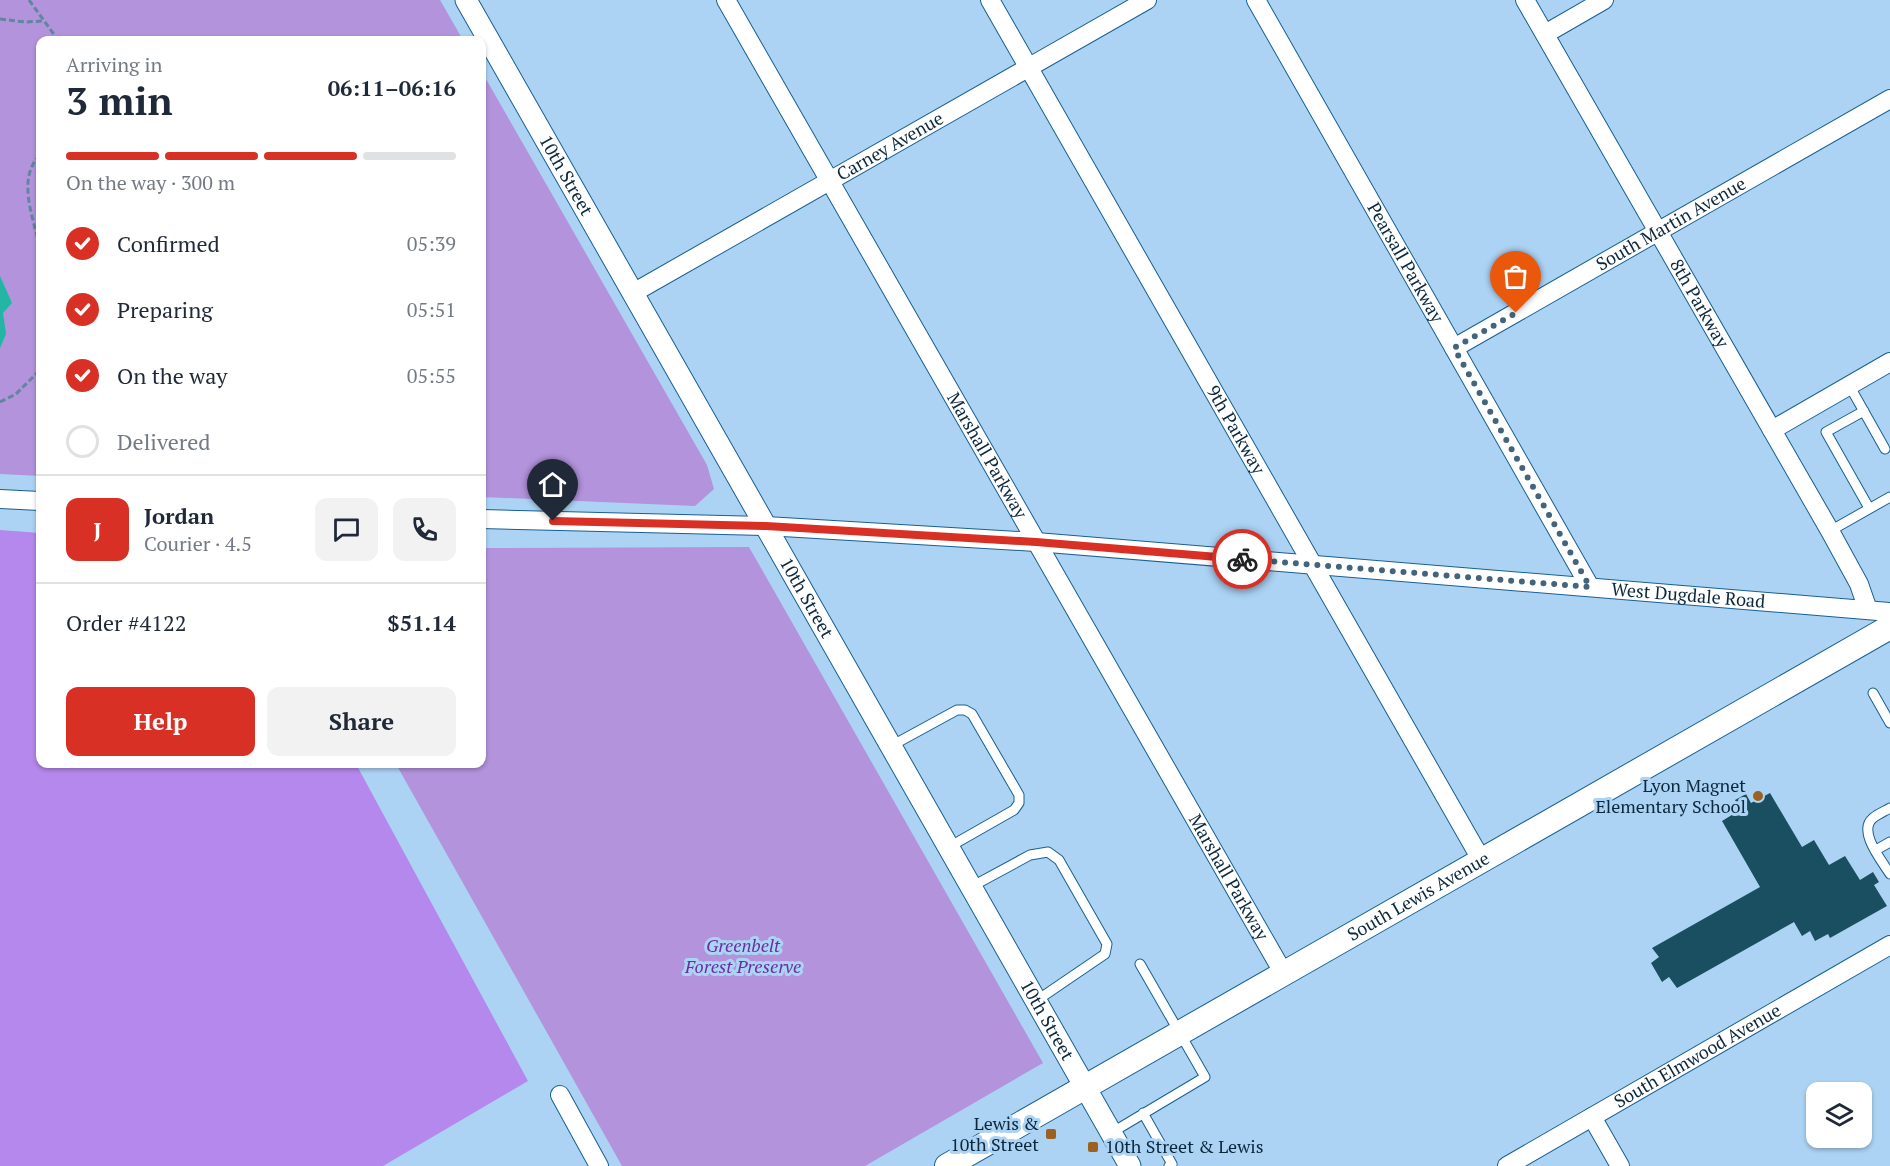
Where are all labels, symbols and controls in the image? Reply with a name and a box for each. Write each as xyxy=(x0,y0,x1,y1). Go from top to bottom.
text: Arriving in xyxy=(66,51,162,78)
text: 06:11–06:16 xyxy=(328,73,456,102)
text: 3 min xyxy=(66,74,173,126)
street label: Carney Avenue xyxy=(832,106,947,185)
street label: 10th Street xyxy=(534,130,599,220)
text: On the way · 300 m xyxy=(66,169,235,196)
street label: South Martin Avenue xyxy=(1591,171,1750,275)
street label: Pearsall Parkway xyxy=(1362,198,1450,327)
icon: check xyxy=(66,227,99,260)
text: Confirmed xyxy=(117,229,220,258)
text: 05:39 xyxy=(407,230,456,257)
pin xyxy=(1490,251,1541,313)
street label: 8th Parkway xyxy=(1665,254,1736,352)
icon: bag xyxy=(1499,260,1532,293)
icon: check xyxy=(66,293,99,326)
text: Preparing xyxy=(117,295,213,324)
text: 05:51 xyxy=(407,296,456,323)
icon: check xyxy=(66,359,99,392)
text: On the way xyxy=(117,361,227,390)
text: 05:55 xyxy=(407,362,456,389)
street label: 9th Parkway xyxy=(1202,381,1272,479)
street label: Marshall Parkway xyxy=(942,388,1034,523)
text: Delivered xyxy=(117,427,210,456)
pin xyxy=(527,459,578,521)
icon: home xyxy=(536,468,569,501)
button: chat xyxy=(315,498,378,561)
button: phone xyxy=(393,498,456,561)
text: Jordan xyxy=(144,501,214,530)
text: J xyxy=(93,515,102,544)
courier xyxy=(1212,529,1272,589)
text: Courier · 4.5 xyxy=(144,530,252,557)
icon: bike xyxy=(1226,543,1259,576)
street label: 10th Street xyxy=(775,553,840,642)
street label: West Dugdale Road xyxy=(1610,576,1766,613)
text: Order #4122 xyxy=(66,608,186,637)
text: $51.14 xyxy=(387,608,456,637)
button: Help xyxy=(66,687,255,756)
button: Share xyxy=(267,687,456,756)
place label: Lyon Magnet Elementary School xyxy=(1595,773,1746,818)
marker: Lyon Magnet Elementary School xyxy=(1751,789,1765,803)
street label: Marshall Parkway xyxy=(1184,809,1275,945)
street label: South Lewis Avenue xyxy=(1343,846,1493,946)
park label: Greenbelt Forest Preserve xyxy=(684,933,801,978)
street label: 10th Street xyxy=(1015,975,1080,1065)
street label: South Elmwood Avenue xyxy=(1609,998,1785,1113)
map controls xyxy=(1806,1082,1872,1148)
button: layers xyxy=(1806,1082,1872,1148)
place label: Lewis & 10th Street xyxy=(950,1111,1039,1156)
marker: Lewis & 10th Street xyxy=(1044,1127,1058,1141)
place label: 10th Street & Lewis xyxy=(1105,1134,1263,1158)
marker: 10th Street & Lewis xyxy=(1086,1140,1100,1154)

